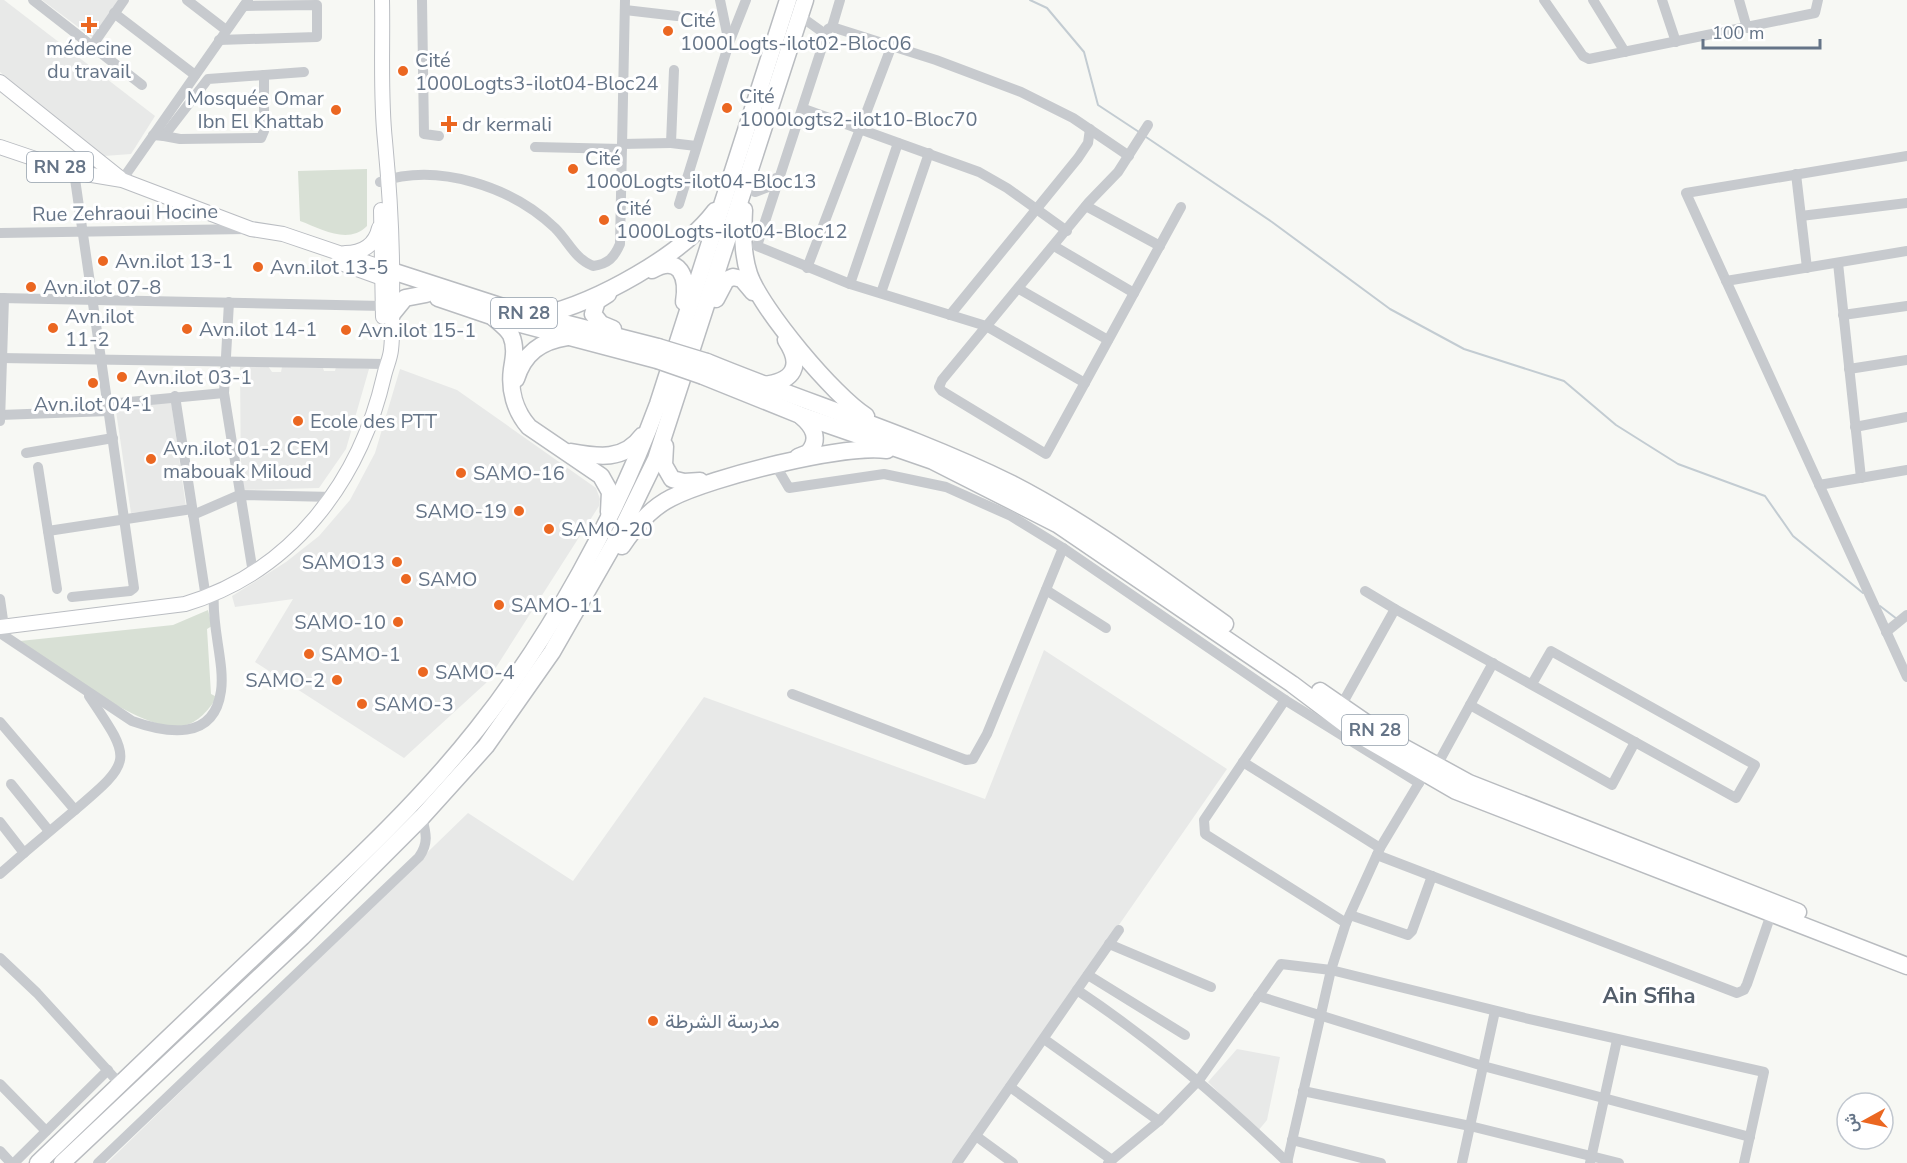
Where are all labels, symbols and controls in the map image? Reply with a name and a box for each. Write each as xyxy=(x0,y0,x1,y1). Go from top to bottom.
place label: Cité 1000Logts-ilot02-Bloc06 xyxy=(680,7,911,57)
scale bar xyxy=(1703,12,1820,50)
marker: médecine du travail xyxy=(80,16,98,34)
text: 100 m xyxy=(1712,21,1764,45)
marker: Cité 1000Logts-ilot02-Bloc06 xyxy=(661,24,675,38)
place label: médecine du travail xyxy=(46,35,132,85)
place label: Cité 1000Logts3-ilot04-Bloc24 xyxy=(415,47,658,97)
marker: Cité 1000Logts3-ilot04-Bloc24 xyxy=(396,64,410,78)
place label: Cité 1000logts2-ilot10-Bloc70 xyxy=(739,83,977,133)
place label: Mosquée Omar Ibn El Khattab xyxy=(187,85,324,135)
marker: Cité 1000logts2-ilot10-Bloc70 xyxy=(720,101,734,115)
marker: Mosquée Omar Ibn El Khattab xyxy=(329,103,343,117)
place label: dr kermali xyxy=(462,111,552,138)
marker: dr kermali xyxy=(440,115,458,133)
place label: Cité 1000Logts-ilot04-Bloc13 xyxy=(585,145,816,195)
road number: RN 28 xyxy=(27,152,93,182)
marker: Cité 1000Logts-ilot04-Bloc13 xyxy=(566,162,580,176)
place label: Cité 1000Logts-ilot04-Bloc12 xyxy=(616,195,847,245)
street label: Rue Zehraoui Hocine xyxy=(32,198,218,228)
marker: Cité 1000Logts-ilot04-Bloc12 xyxy=(597,213,611,227)
place label: Avn.ilot 13-1 xyxy=(115,248,233,275)
marker: Avn.ilot 13-1 xyxy=(96,254,110,268)
place label: Avn.ilot 13-5 xyxy=(270,254,388,281)
marker: Avn.ilot 13-5 xyxy=(251,260,265,274)
place label: Avn.ilot 07-8 xyxy=(43,274,161,301)
marker: Avn.ilot 07-8 xyxy=(24,280,38,294)
road number: RN 28 xyxy=(491,298,557,328)
place label: Avn.ilot 11-2 xyxy=(65,303,135,353)
place label: Avn.ilot 14-1 xyxy=(199,316,317,343)
place label: Avn.ilot 15-1 xyxy=(358,317,476,344)
marker: Avn.ilot 11-2 xyxy=(46,321,60,335)
marker: Avn.ilot 14-1 xyxy=(180,322,194,336)
marker: Avn.ilot 15-1 xyxy=(339,323,353,337)
place label: Avn.ilot 03-1 xyxy=(134,364,252,391)
marker: Avn.ilot 03-1 xyxy=(115,370,129,384)
marker: Avn.ilot 04-1 xyxy=(86,376,100,390)
place label: Avn.ilot 04-1 xyxy=(34,391,152,418)
place label: Ecole des PTT xyxy=(310,408,437,435)
marker: Ecole des PTT xyxy=(291,414,305,428)
place label: Avn.ilot 01-2 CEM mabouak Miloud xyxy=(163,435,329,485)
marker: Avn.ilot 01-2 CEM mabouak Miloud xyxy=(144,452,158,466)
place label: SAMO-16 xyxy=(473,460,565,487)
marker: SAMO-16 xyxy=(454,466,468,480)
place label: SAMO-19 xyxy=(415,498,507,525)
marker: SAMO-19 xyxy=(512,504,526,518)
place label: SAMO-20 xyxy=(561,516,653,543)
marker: SAMO-20 xyxy=(542,522,556,536)
place label: SAMO13 xyxy=(302,549,385,576)
marker: SAMO13 xyxy=(390,555,404,569)
place label: SAMO xyxy=(418,566,477,593)
marker: SAMO xyxy=(399,572,413,586)
place label: SAMO-11 xyxy=(511,592,603,619)
marker: SAMO-11 xyxy=(492,598,506,612)
place label: SAMO-10 xyxy=(294,609,386,636)
marker: SAMO-10 xyxy=(391,615,405,629)
place label: SAMO-1 xyxy=(321,641,401,668)
marker: SAMO-1 xyxy=(302,647,316,661)
place label: SAMO-4 xyxy=(435,659,515,686)
marker: SAMO-4 xyxy=(416,665,430,679)
place label: SAMO-2 xyxy=(245,667,325,694)
marker: SAMO-2 xyxy=(330,673,344,687)
place label: SAMO-3 xyxy=(374,691,454,718)
marker: SAMO-3 xyxy=(355,697,369,711)
road number: RN 28 xyxy=(1342,715,1408,745)
district label: Ain Sfiha xyxy=(1603,981,1695,1011)
place label: مدرسة الشرطة xyxy=(665,1008,780,1035)
marker: مدرسة الشرطة xyxy=(646,1014,660,1028)
north arrow xyxy=(1835,1091,1895,1151)
text: ش xyxy=(1839,1112,1863,1134)

